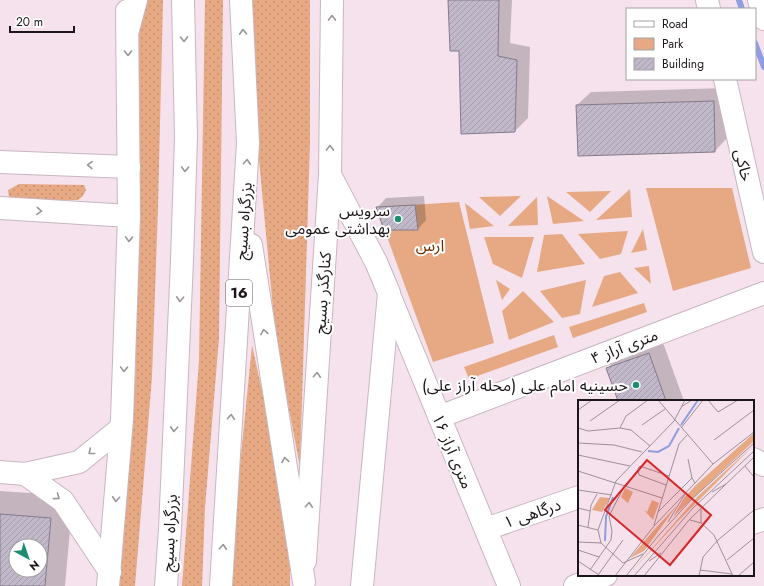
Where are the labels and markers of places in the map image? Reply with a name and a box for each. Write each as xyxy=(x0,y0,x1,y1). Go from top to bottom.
place label: سرویس بهداشتی عمومی xyxy=(285,199,390,240)
marker: سرویس بهداشتی عمومی xyxy=(393,214,403,224)
place label: حسینیه امام علی (محله آراز علی) xyxy=(422,374,628,398)
marker: حسینیه امام علی (محله آراز علی) xyxy=(631,380,641,390)

